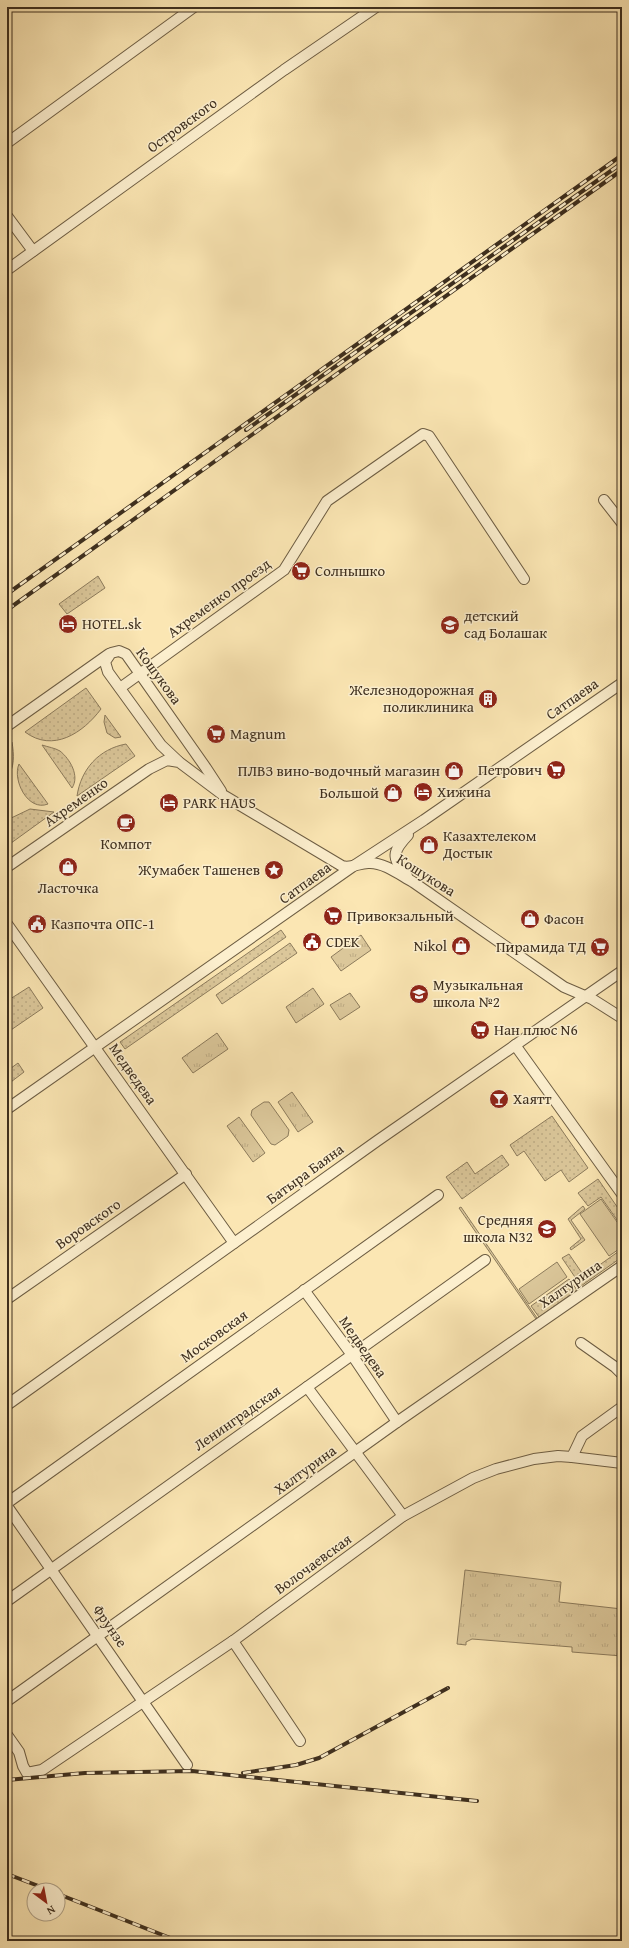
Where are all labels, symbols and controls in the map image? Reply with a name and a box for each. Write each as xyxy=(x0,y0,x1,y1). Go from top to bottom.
street label: Островского xyxy=(142,92,221,157)
street label: Ахременко проезд xyxy=(163,553,275,642)
supermarket icon: Солнышко xyxy=(290,560,312,582)
place label: Солнышко xyxy=(315,560,385,581)
place label: детский сад Болашак xyxy=(464,605,547,643)
hotel icon: HOTEL.sk xyxy=(57,613,79,635)
place label: HOTEL.sk xyxy=(82,613,142,634)
school or university icon: детский сад Болашак xyxy=(439,614,461,636)
street label: Кошукова xyxy=(132,643,188,709)
street label: Сатпаева xyxy=(541,672,603,724)
place label: Железнодорожная поликлиника xyxy=(349,679,475,717)
building icon: Железнодорожная поликлиника xyxy=(477,688,499,710)
supermarket icon: Magnum xyxy=(205,723,227,745)
place label: Magnum xyxy=(230,723,286,744)
place label: Петрович xyxy=(478,759,542,780)
supermarket icon: Петрович xyxy=(545,759,567,781)
place label: ПЛВЗ вино-водочный магазин xyxy=(238,760,440,781)
shop icon: ПЛВЗ вино-водочный магазин xyxy=(443,760,465,782)
street label: Ахременко xyxy=(39,772,112,831)
hotel icon: Хижина xyxy=(412,781,434,803)
place label: Хижина xyxy=(437,781,492,802)
place label: Большой xyxy=(320,782,379,803)
shop icon: Большой xyxy=(382,782,404,804)
hotel icon: PARK HAUS xyxy=(158,792,180,814)
place label: PARK HAUS xyxy=(183,792,256,813)
cafe icon: Компот xyxy=(115,812,137,834)
place label: Казахтелеком Достык xyxy=(442,825,537,863)
place label: Компот xyxy=(101,833,152,854)
shop icon: Казахтелеком Достык xyxy=(418,834,440,856)
street label: Кошукова xyxy=(393,848,460,901)
shop icon: Ласточка xyxy=(57,856,79,878)
street label: Сатпаева xyxy=(274,856,336,909)
place label: Жумабек Ташенев xyxy=(137,859,260,880)
place icon: Жумабек Ташенев xyxy=(263,859,285,881)
place label: Ласточка xyxy=(37,877,99,898)
supermarket icon: Привокзальный xyxy=(322,905,344,927)
place label: Привокзальный xyxy=(347,905,454,926)
shop icon: Фасон xyxy=(519,908,541,930)
place label: Фасон xyxy=(544,908,584,929)
public building icon: Казпочта ОПС-1 xyxy=(26,913,48,935)
place label: Казпочта ОПС-1 xyxy=(51,913,155,934)
public building icon: CDEK xyxy=(301,931,323,953)
place label: CDEK xyxy=(326,931,360,952)
place label: Nikol xyxy=(414,935,447,956)
shop icon: Nikol xyxy=(450,935,472,957)
place label: Пирамида ТД xyxy=(496,936,586,957)
supermarket icon: Пирамида ТД xyxy=(589,936,611,958)
place label: Музыкальная школа №2 xyxy=(433,974,524,1012)
school or university icon: Музыкальная школа №2 xyxy=(408,983,430,1005)
supermarket icon: Нан плюс N6 xyxy=(469,1019,491,1041)
place label: Нан плюс N6 xyxy=(494,1019,578,1040)
street label: Медведева xyxy=(104,1039,163,1110)
bar icon: Хаятт xyxy=(488,1088,510,1110)
place label: Хаятт xyxy=(513,1088,552,1109)
street label: Батыра Баяна xyxy=(262,1138,348,1209)
street label: Воровского xyxy=(51,1193,125,1254)
place label: Средняя школа N32 xyxy=(463,1209,533,1247)
school or university icon: Средняя школа N32 xyxy=(536,1218,558,1240)
street label: Халтурина xyxy=(534,1254,606,1313)
street label: Московская xyxy=(176,1304,252,1367)
street label: Медведева xyxy=(334,1312,393,1383)
street label: Ленинградская xyxy=(189,1380,285,1455)
street label: Халтурина xyxy=(269,1439,341,1499)
street label: Волочаевская xyxy=(270,1528,356,1599)
street label: Фрунзе xyxy=(88,1600,133,1651)
north arrow xyxy=(26,1882,66,1922)
text: N xyxy=(43,1902,59,1920)

